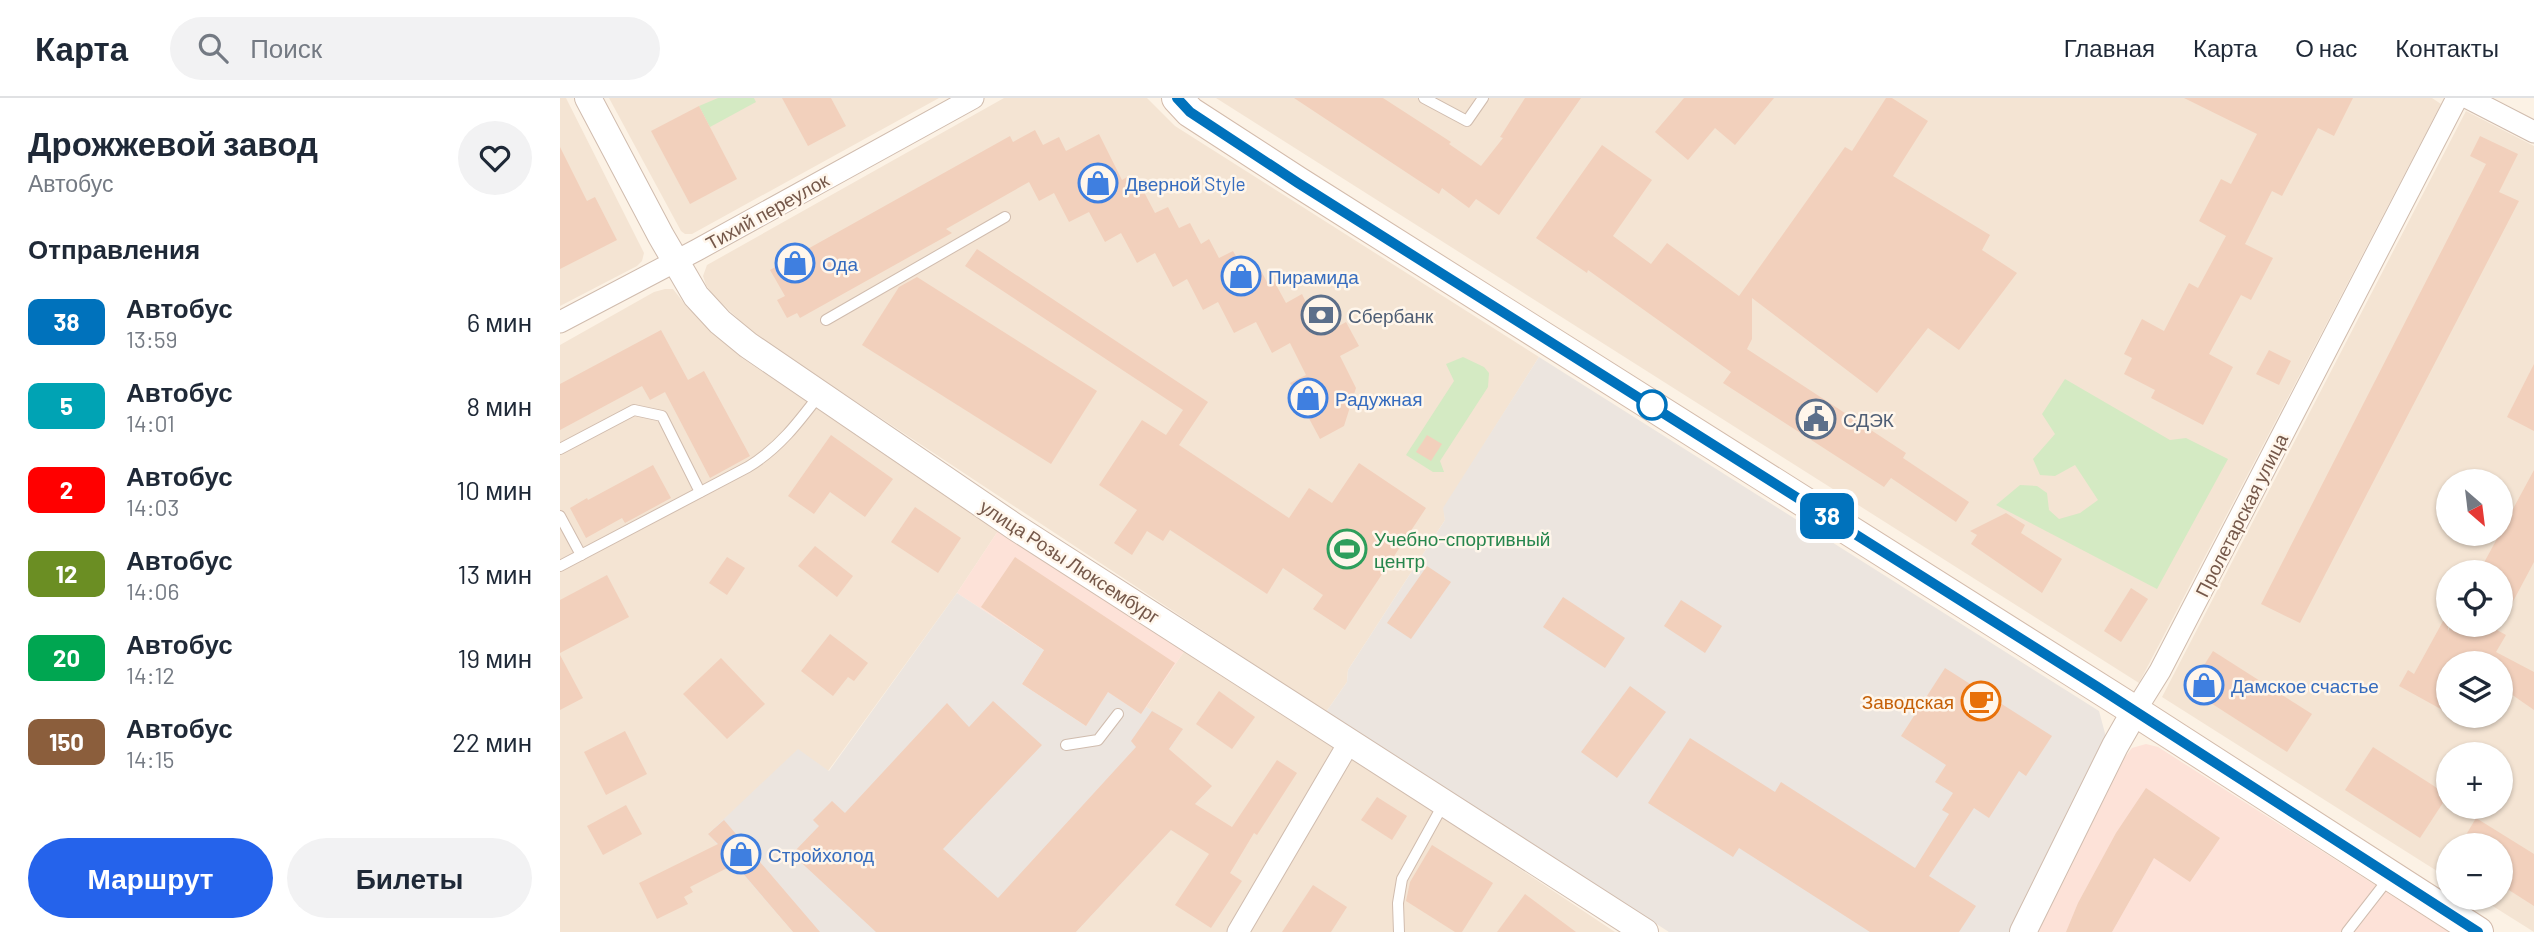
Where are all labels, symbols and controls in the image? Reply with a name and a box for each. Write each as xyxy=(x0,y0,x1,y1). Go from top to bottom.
search box xyxy=(170,17,660,80)
text: Карта xyxy=(35,28,128,68)
icon: search xyxy=(194,29,232,67)
text: Поиск xyxy=(250,32,322,63)
text: Главная xyxy=(2064,33,2155,62)
text: Карта xyxy=(2193,33,2257,62)
text: О нас xyxy=(2295,33,2357,62)
text: Контакты xyxy=(2395,33,2499,62)
button: heart xyxy=(458,121,532,195)
text: Дрожжевой завод xyxy=(28,123,318,163)
shop icon: Дверной Style xyxy=(1077,162,1119,204)
street label: Тихий переулок xyxy=(702,167,833,254)
text: Автобус xyxy=(28,169,114,197)
place label: Дверной Style xyxy=(1125,172,1246,195)
text: Отправления xyxy=(28,233,200,264)
shop icon: Ода xyxy=(774,242,816,284)
place label: Ода xyxy=(822,252,858,275)
shop icon: Пирамида xyxy=(1220,255,1262,297)
place label: Пирамида xyxy=(1268,265,1359,288)
text: Автобус xyxy=(126,292,233,323)
bank icon: Сбербанк xyxy=(1300,294,1342,336)
place label: Сбербанк xyxy=(1348,304,1434,327)
text: 6 мин xyxy=(467,306,532,337)
text: 38 xyxy=(54,307,79,336)
text: 13:59 xyxy=(126,325,178,353)
text: Автобус xyxy=(126,376,233,407)
shop icon: Радужная xyxy=(1287,377,1329,419)
place label: Радужная xyxy=(1335,387,1422,410)
text: 8 мин xyxy=(466,390,532,421)
unlabelled marker xyxy=(1637,390,1667,420)
text: 5 xyxy=(60,391,73,420)
public building icon: СДЭК xyxy=(1795,398,1837,440)
place label: СДЭК xyxy=(1843,408,1894,431)
text: 14:01 xyxy=(126,409,175,437)
street label: Пролетарская улица xyxy=(2190,429,2292,600)
text: Автобус xyxy=(126,460,233,491)
north arrow xyxy=(2436,469,2513,546)
map controls xyxy=(2436,469,2513,910)
text: 10 мин xyxy=(456,474,532,505)
text: 2 xyxy=(60,475,73,504)
text: 14:03 xyxy=(126,493,179,521)
line badge: 38 xyxy=(1796,493,1858,539)
street label: улица Розы Люксембург xyxy=(976,494,1164,628)
text: 38 xyxy=(1814,501,1840,530)
place label: Учебно-спортивный центр xyxy=(1374,527,1550,572)
sports icon: Учебно-спортивный центр xyxy=(1326,528,1368,570)
text: Автобус xyxy=(126,544,233,575)
text: 13 мин xyxy=(458,558,532,589)
text: 12 xyxy=(56,559,77,588)
button: locate xyxy=(2436,560,2513,637)
text: 14:06 xyxy=(126,577,179,605)
text: Автобус xyxy=(126,628,233,659)
text: 19 мин xyxy=(457,642,532,673)
text: 20 xyxy=(53,643,80,672)
button: layers xyxy=(2436,651,2513,728)
text: 14:12 xyxy=(126,661,175,689)
shop icon: Дамское счастье xyxy=(2183,664,2225,706)
place label: Дамское счастье xyxy=(2231,674,2379,697)
cafe icon: Заводская xyxy=(1960,680,2002,722)
place label: Заводская xyxy=(1862,690,1954,713)
text: Автобус xyxy=(126,712,233,743)
text: 22 мин xyxy=(452,726,532,757)
text: 150 xyxy=(49,727,84,756)
button: + xyxy=(2436,742,2513,819)
text: 14:15 xyxy=(126,745,174,773)
shop icon: Стройхолод xyxy=(720,833,762,875)
button: − xyxy=(2436,833,2513,910)
button: Маршрут xyxy=(28,838,273,918)
button: Билеты xyxy=(287,838,532,918)
place label: Стройхолод xyxy=(768,843,874,866)

